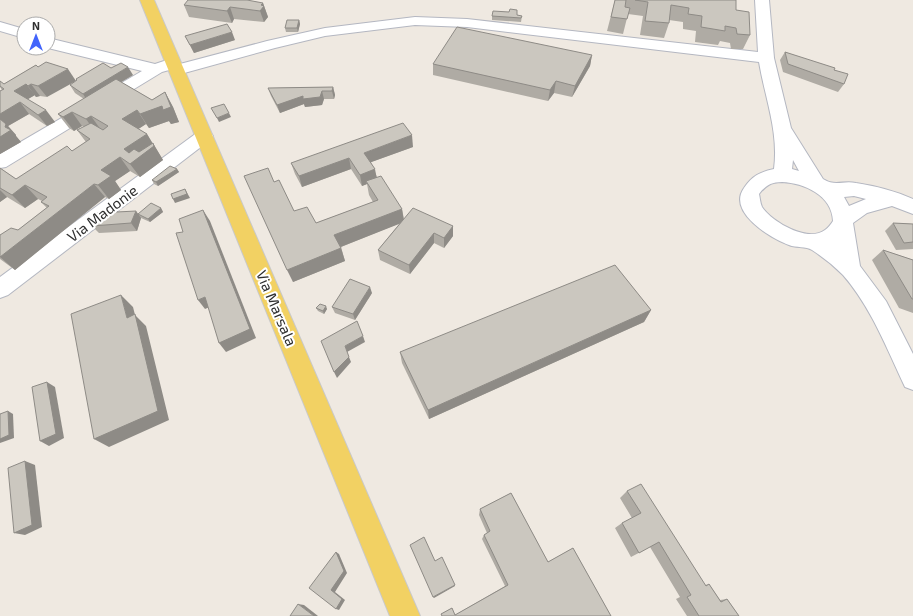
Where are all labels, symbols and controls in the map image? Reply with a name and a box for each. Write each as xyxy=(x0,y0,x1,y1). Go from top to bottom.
north arrow xyxy=(16,16,56,56)
text: N xyxy=(32,19,40,32)
street label: Via Madonie xyxy=(63,181,141,245)
street label: Via Marsala xyxy=(253,267,301,349)

